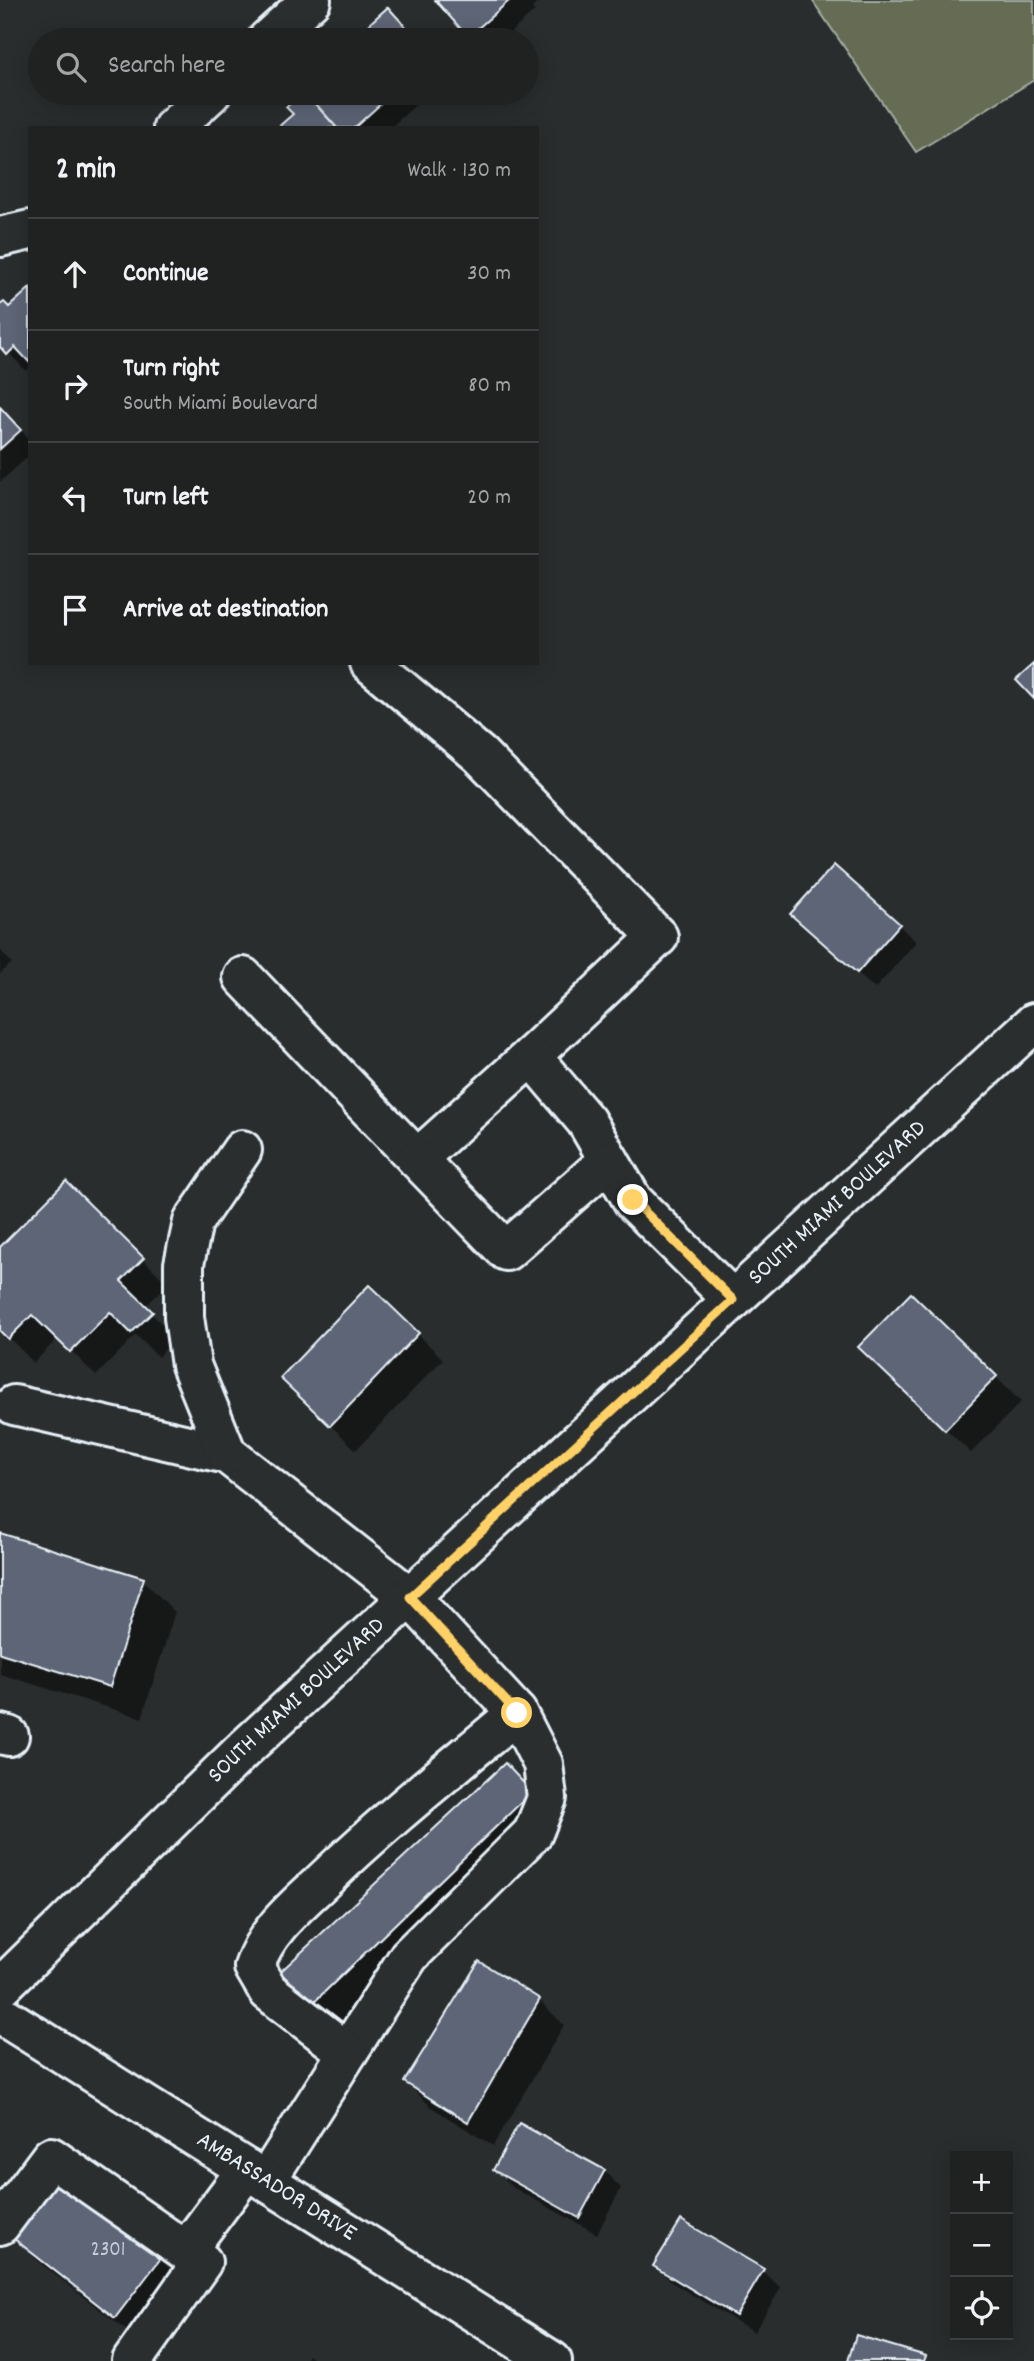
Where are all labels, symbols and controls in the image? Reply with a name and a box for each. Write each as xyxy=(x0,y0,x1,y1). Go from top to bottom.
search box xyxy=(28,28,539,105)
icon: search xyxy=(52,48,90,86)
text: Search here xyxy=(108,48,226,85)
text: 2 min xyxy=(56,150,116,193)
text: Walk · 130 m xyxy=(407,155,511,188)
icon: ahead xyxy=(56,255,94,293)
text: Continue xyxy=(123,256,208,293)
text: 30 m xyxy=(467,258,511,291)
text: Turn right xyxy=(123,351,220,388)
icon: right xyxy=(56,367,94,405)
text: 80 m xyxy=(468,370,511,403)
text: South Miami Boulevard xyxy=(123,388,318,421)
icon: left xyxy=(56,479,94,517)
text: Turn left xyxy=(123,480,209,517)
text: 20 m xyxy=(467,482,511,515)
icon: arrive xyxy=(56,591,94,629)
text: Arrive at destination xyxy=(123,592,328,629)
street label: SOUTH MIAMI BOULEVARD xyxy=(741,1113,934,1294)
route end xyxy=(617,1184,648,1215)
street label: SOUTH MIAMI BOULEVARD xyxy=(201,1610,393,1792)
route start xyxy=(501,1697,532,1728)
street label: AMBASSADOR DRIVE xyxy=(189,2124,363,2251)
map controls xyxy=(950,2151,1013,2340)
button: + xyxy=(950,2151,1013,2214)
button: − xyxy=(950,2214,1013,2277)
house number: 2301 xyxy=(91,2236,125,2266)
button: locate xyxy=(950,2277,1013,2340)

